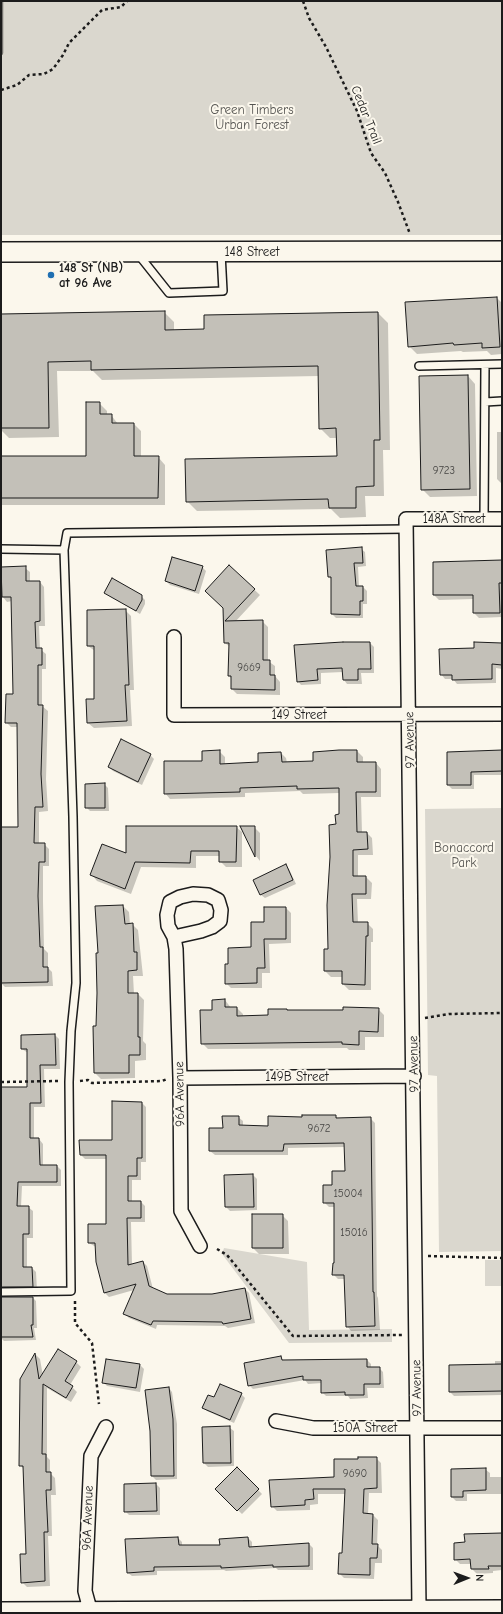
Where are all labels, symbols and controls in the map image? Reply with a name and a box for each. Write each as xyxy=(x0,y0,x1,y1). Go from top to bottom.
street label: Cedar Trail xyxy=(347,83,385,147)
park label: Green Timbers Urban Forest xyxy=(210,102,294,133)
street label: 148 Street xyxy=(224,244,280,260)
place label: 148 St (NB) at 96 Ave xyxy=(59,260,123,291)
marker: 148 St (NB) at 96 Ave xyxy=(46,270,56,280)
house number: 9723 xyxy=(433,464,455,478)
street label: 148A Street xyxy=(423,511,485,527)
house number: 9669 xyxy=(237,661,261,675)
street label: 149 Street xyxy=(271,707,327,723)
street label: 97 Avenue xyxy=(402,711,418,769)
park label: Bonaccord Park xyxy=(434,840,494,871)
street label: 97 Avenue xyxy=(406,1035,422,1093)
street label: 96A Avenue xyxy=(172,1061,188,1127)
street label: 149B Street xyxy=(265,1069,329,1085)
house number: 9672 xyxy=(308,1122,330,1136)
house number: 15004 xyxy=(333,1187,363,1201)
house number: 15016 xyxy=(340,1226,368,1240)
street label: 97 Avenue xyxy=(409,1359,425,1417)
street label: 150A Street xyxy=(333,1420,397,1436)
house number: 9690 xyxy=(343,1467,367,1481)
street label: 96A Avenue xyxy=(79,1485,97,1551)
north arrow xyxy=(447,1558,487,1598)
text: N xyxy=(473,1574,486,1581)

